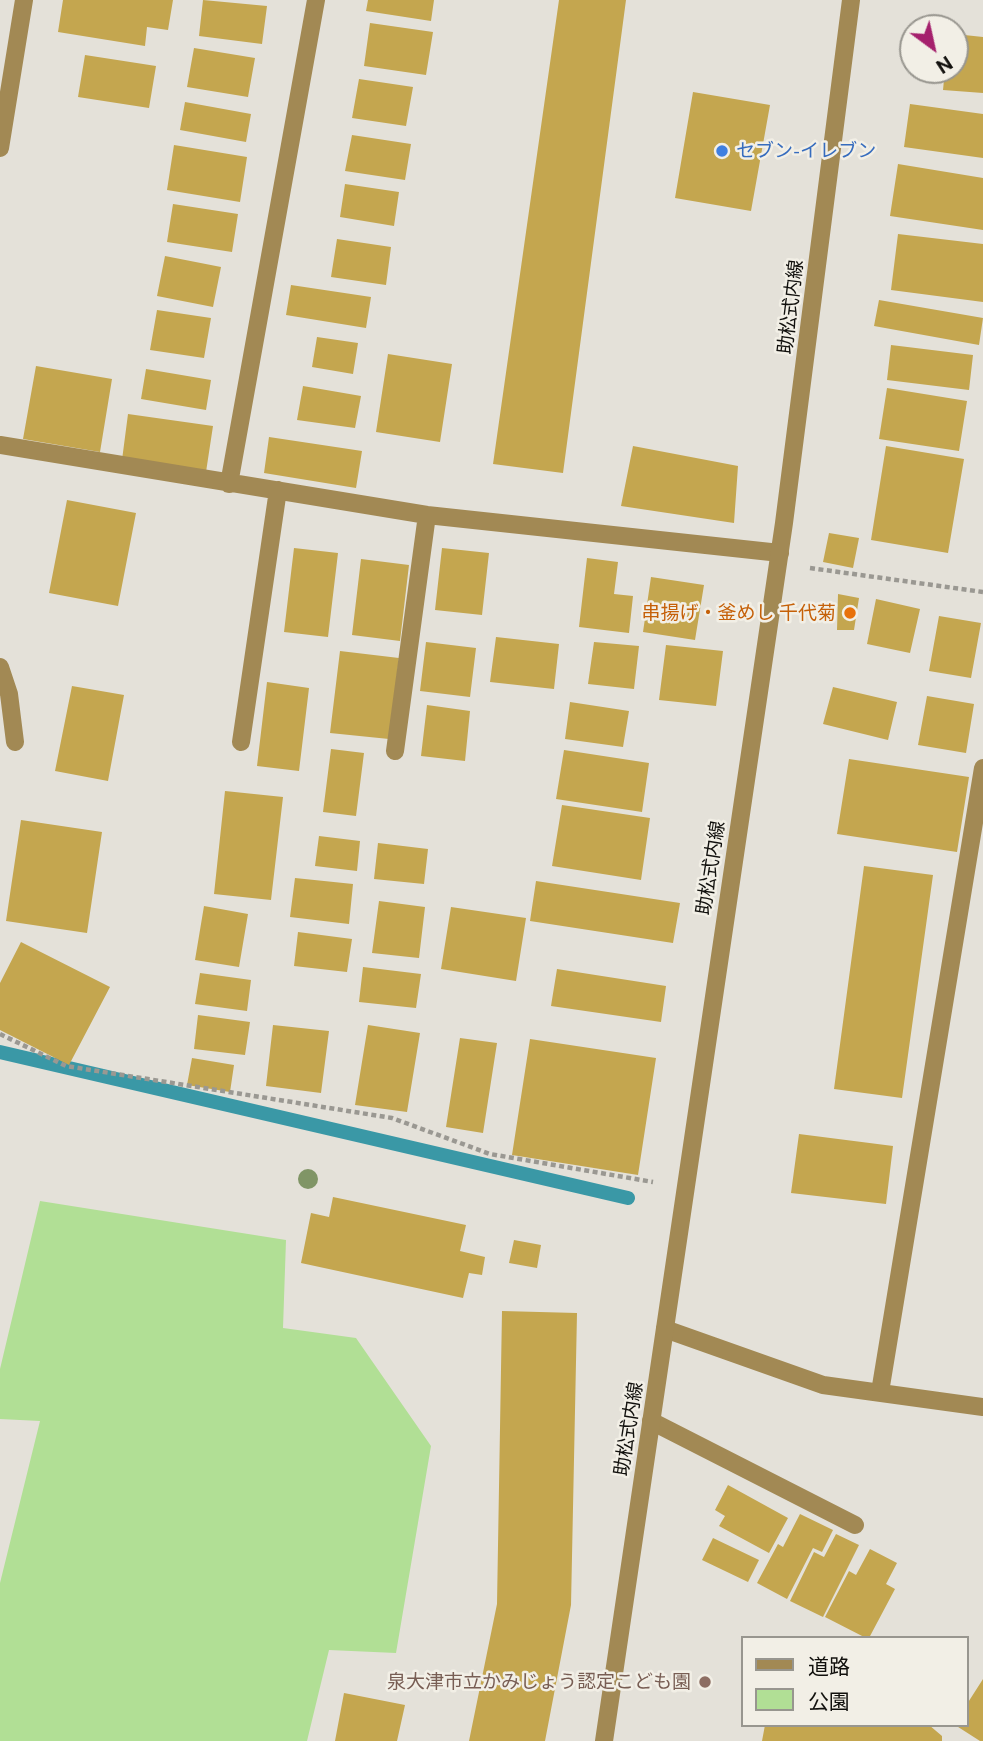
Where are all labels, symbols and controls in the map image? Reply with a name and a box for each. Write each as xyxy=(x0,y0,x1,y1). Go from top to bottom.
north arrow xyxy=(899,14,969,84)
text: N xyxy=(932,52,957,78)
place label: セブン-イレブン xyxy=(736,140,876,162)
marker: セブン-イレブン xyxy=(714,143,730,159)
street label: 助松式内線 xyxy=(774,258,808,356)
place label: 串揚げ・釜めし 千代菊 xyxy=(641,602,836,624)
marker: 串揚げ・釜めし 千代菊 xyxy=(842,605,858,621)
street label: 助松式内線 xyxy=(692,819,730,917)
street label: 助松式内線 xyxy=(610,1380,648,1478)
legend xyxy=(741,1636,969,1727)
text: 道路 xyxy=(808,1654,850,1679)
place label: 泉大津市立かみじょう認定こども園 xyxy=(387,1671,691,1693)
marker: 泉大津市立かみじょう認定こども園 xyxy=(697,1674,713,1690)
text: 公園 xyxy=(808,1689,850,1714)

